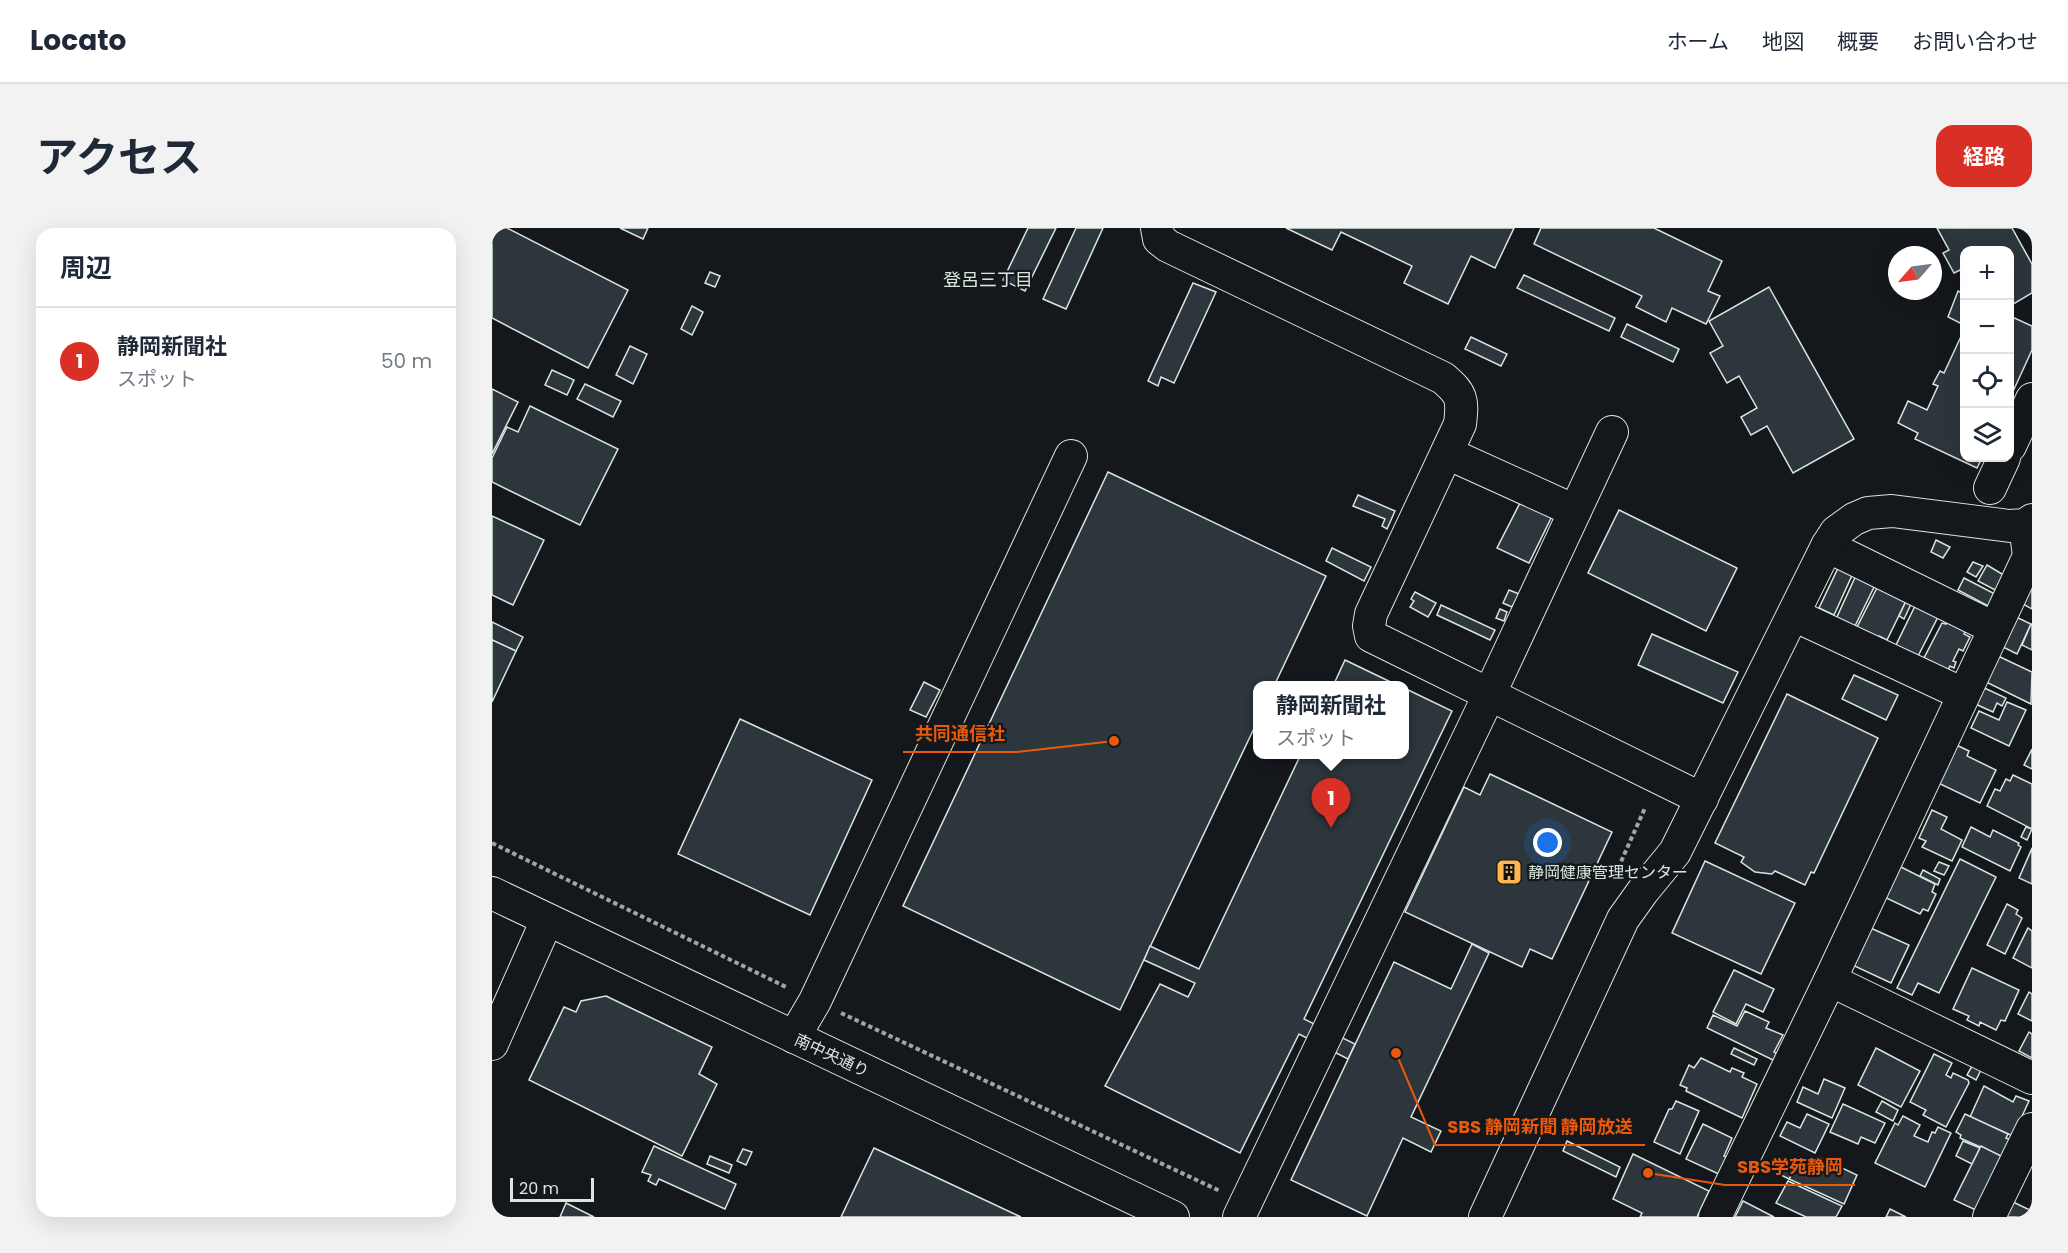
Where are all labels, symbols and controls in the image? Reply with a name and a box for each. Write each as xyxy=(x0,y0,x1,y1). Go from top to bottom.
text: Locato xyxy=(30,21,126,60)
text: ホーム xyxy=(1667,27,1729,56)
text: 地図 xyxy=(1762,27,1804,56)
text: 概要 xyxy=(1837,27,1879,56)
text: お問い合わせ xyxy=(1912,27,2038,56)
button: 経路 xyxy=(1936,125,2032,187)
text: アクセス xyxy=(36,128,202,187)
north arrow xyxy=(1888,246,1942,300)
map controls xyxy=(1960,246,2014,462)
button: + xyxy=(1960,246,2014,300)
text: 周辺 xyxy=(60,250,112,286)
district label: 登呂三丁目 xyxy=(943,267,1033,292)
button: − xyxy=(1960,300,2014,354)
text: 静岡新聞社 xyxy=(117,331,227,362)
text: 1 xyxy=(76,347,83,375)
text: 50 m xyxy=(381,347,432,375)
button: locate xyxy=(1960,354,2014,408)
text: スポット xyxy=(117,365,197,393)
button: layers xyxy=(1960,408,2014,462)
popup xyxy=(1253,681,1409,759)
text: 静岡新聞社 xyxy=(1276,690,1386,721)
callout: 共同通信社 xyxy=(903,716,1017,752)
text: 共同通信社 xyxy=(915,721,1005,746)
text: スポット xyxy=(1276,724,1356,752)
pin: 1 xyxy=(1312,778,1350,828)
your location xyxy=(1533,828,1562,857)
building icon: 静岡健康管理センター xyxy=(1494,857,1524,887)
place label: 静岡健康管理センター xyxy=(1528,861,1688,884)
street label: 南中央通り xyxy=(791,1028,873,1083)
callout: SBS 静岡新聞 静岡放送 xyxy=(1435,1109,1645,1145)
text: SBS 静岡新聞 静岡放送 xyxy=(1447,1114,1633,1139)
callout: SBS学苑静岡 xyxy=(1725,1149,1855,1185)
text: SBS学苑静岡 xyxy=(1737,1154,1843,1179)
scale bar xyxy=(510,1175,594,1202)
text: 20 m xyxy=(519,1177,559,1200)

